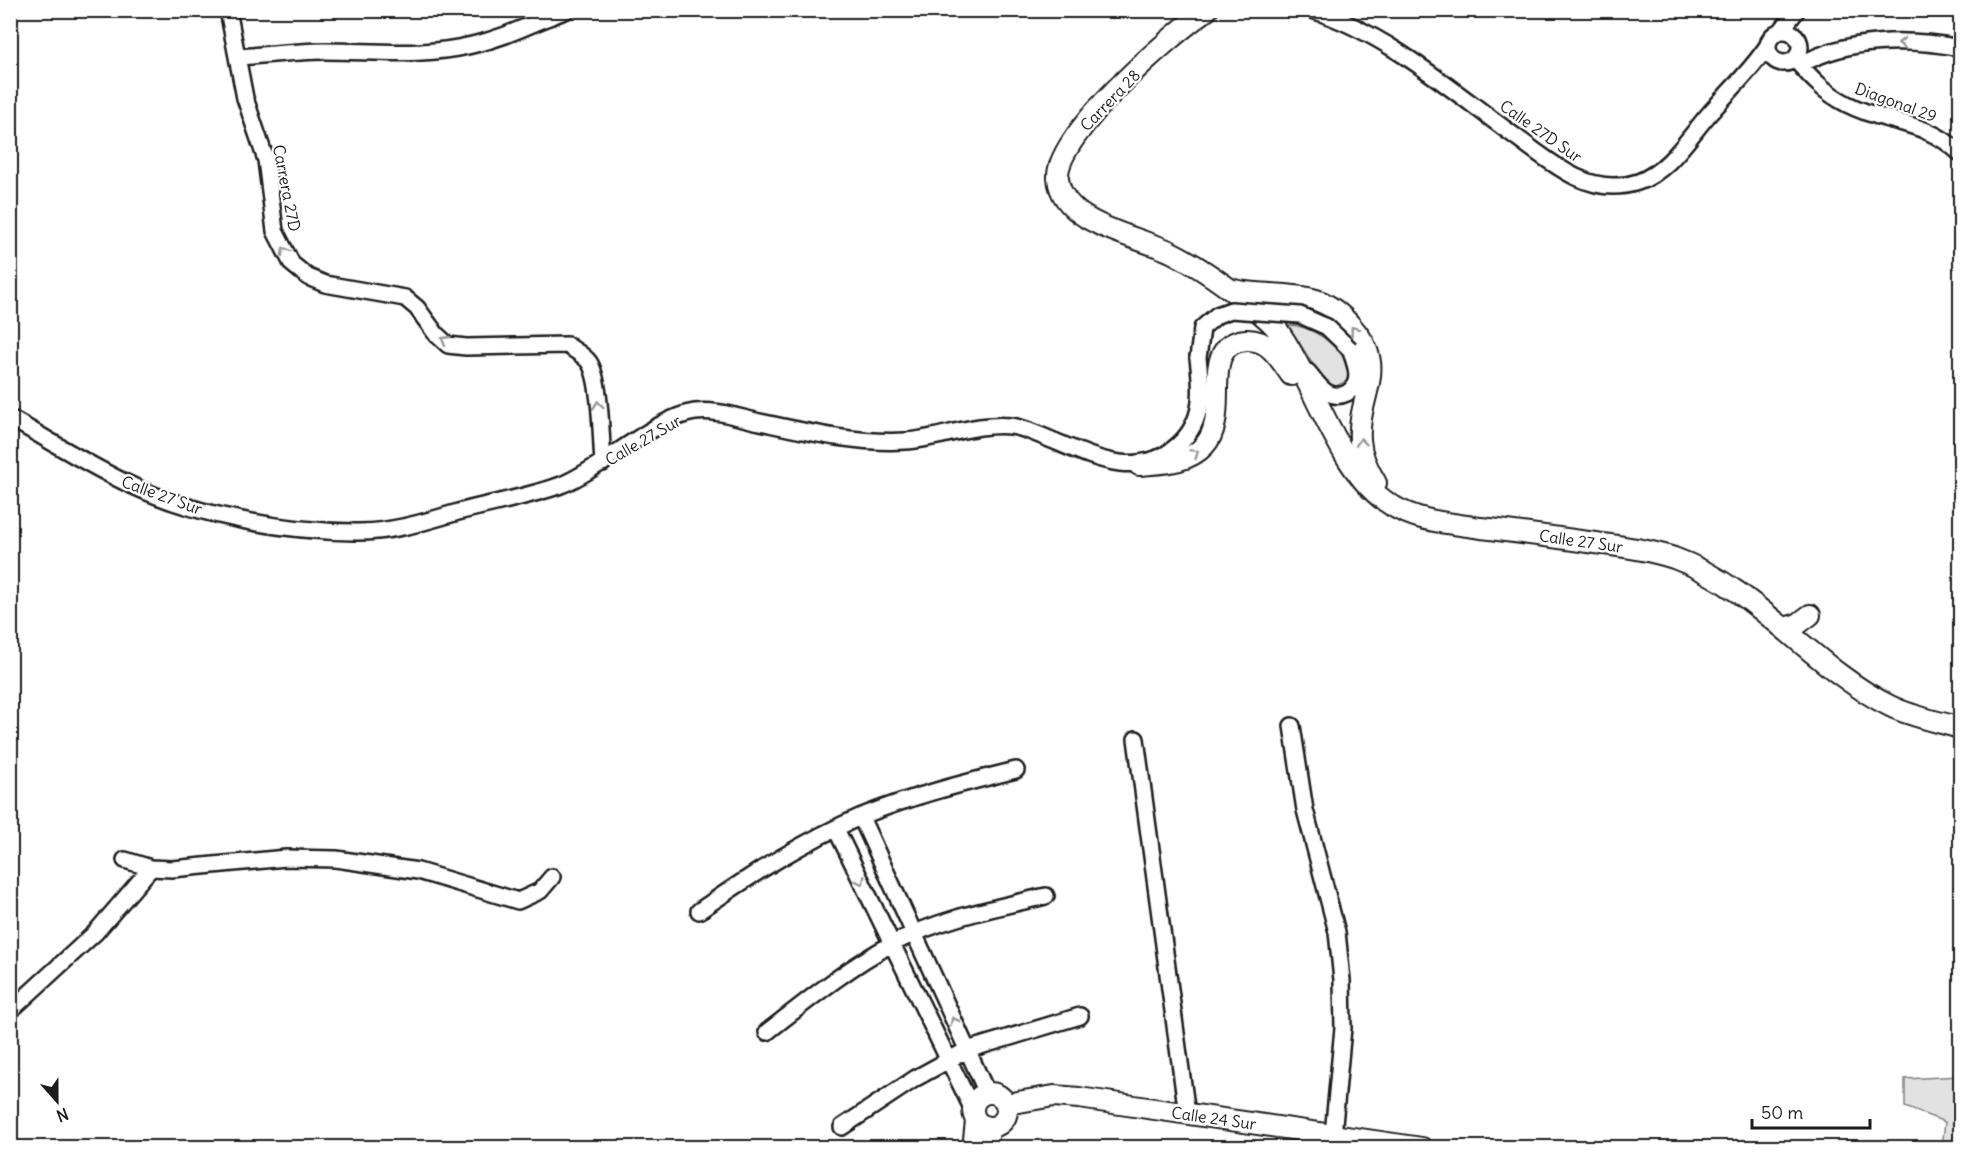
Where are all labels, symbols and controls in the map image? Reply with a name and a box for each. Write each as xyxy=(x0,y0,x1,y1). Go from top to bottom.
one-way arrow xyxy=(1898,37,1907,49)
street label: Carrera 28 xyxy=(1076,65,1144,135)
street label: Diagonal 29 xyxy=(1852,78,1940,126)
street label: Calle 27D Sur xyxy=(1496,95,1586,167)
street label: Carrera 27D xyxy=(269,143,305,233)
one-way arrow xyxy=(280,247,292,257)
one-way arrow xyxy=(1351,326,1362,337)
one-way arrow xyxy=(441,336,452,347)
one-way arrow xyxy=(592,400,605,410)
street label: Calle 27 Sur xyxy=(601,410,685,470)
one-way arrow xyxy=(1356,437,1368,447)
one-way arrow xyxy=(1188,449,1199,460)
street label: Calle 27 Sur xyxy=(119,471,205,519)
street label: Calle 27 Sur xyxy=(1538,525,1625,557)
one-way arrow xyxy=(854,875,865,886)
one-way arrow xyxy=(949,1016,961,1027)
north arrow xyxy=(27,1071,87,1131)
scale bar xyxy=(1752,1092,1870,1130)
text: 50 m xyxy=(1761,1101,1803,1124)
street label: Calle 24 Sur xyxy=(1170,1102,1258,1134)
text: N xyxy=(54,1104,71,1126)

